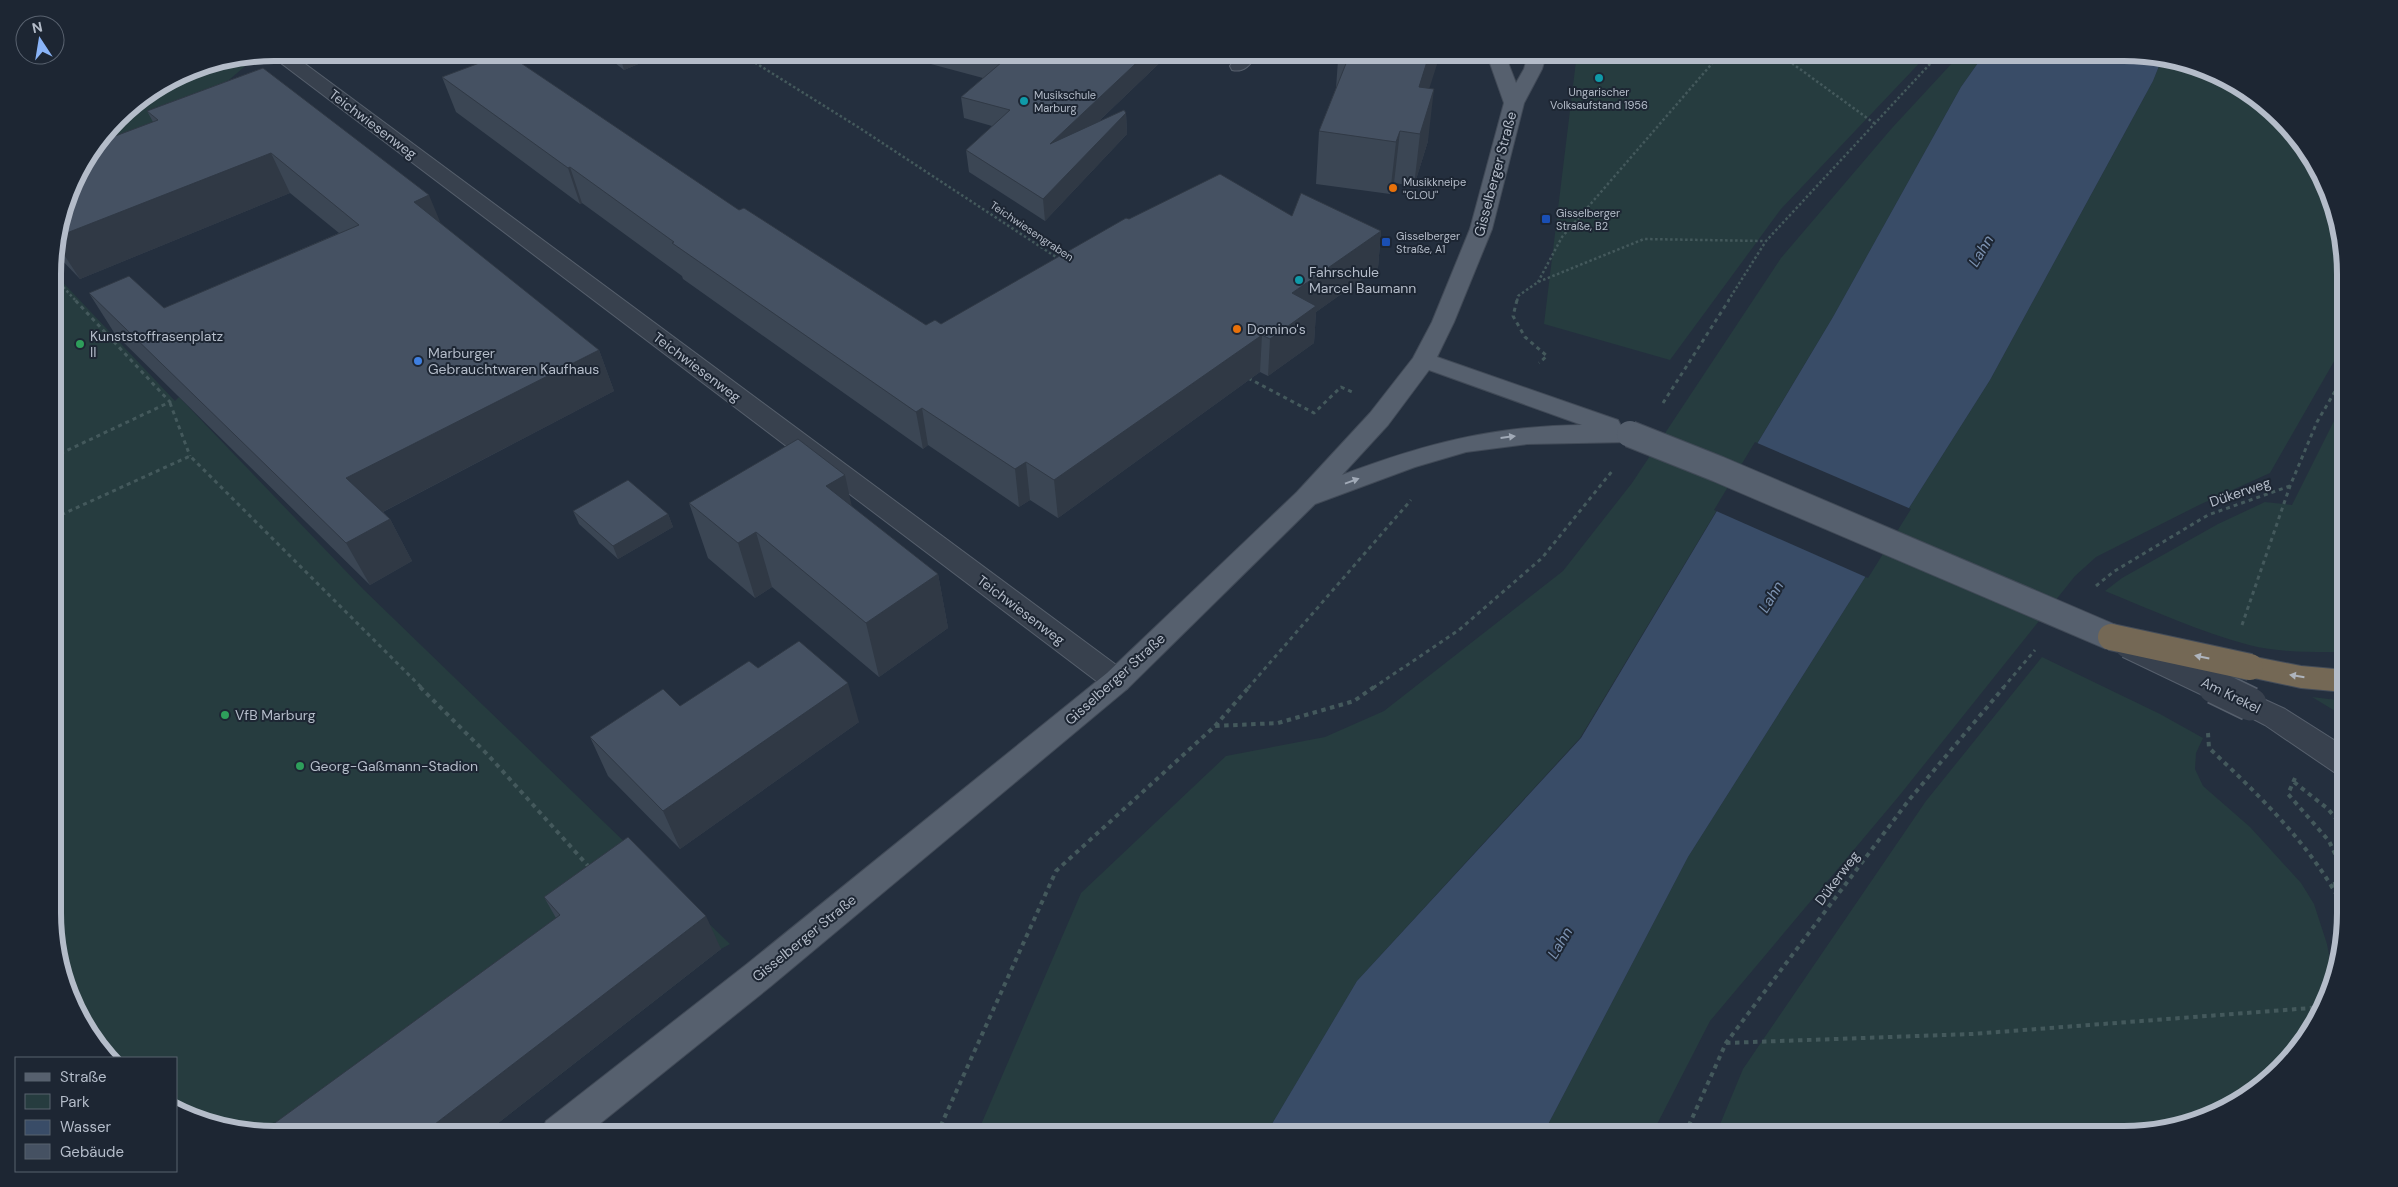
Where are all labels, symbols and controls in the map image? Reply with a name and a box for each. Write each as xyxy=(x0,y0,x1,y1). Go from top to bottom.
north arrow xyxy=(15,15,65,65)
text: N xyxy=(30,17,44,37)
marker: Ungarischer Volksaufstand 1956 xyxy=(1593,72,1605,84)
street label: Teichwiesenweg xyxy=(326,85,421,163)
place label: Ungarischer Volksaufstand 1956 xyxy=(1550,85,1648,112)
place label: Musikschule Marburg xyxy=(1034,88,1096,115)
marker: Musikschule Marburg xyxy=(1018,95,1030,107)
street label: Gisselberger Straße xyxy=(1470,110,1520,238)
place label: Musikkneipe "CLOU" xyxy=(1403,175,1466,202)
marker: Musikkneipe "CLOU" xyxy=(1387,182,1399,194)
street label: Teichwiesengraben xyxy=(988,198,1076,264)
place label: Gisselberger Straße, B2 xyxy=(1556,206,1620,233)
marker: Gisselberger Straße, B2 xyxy=(1540,213,1552,225)
place label: Gisselberger Straße, A1 xyxy=(1396,229,1460,256)
water label: Lahn xyxy=(1964,231,1998,270)
marker: Gisselberger Straße, A1 xyxy=(1380,236,1392,248)
place label: Fahrschule Marcel Baumann xyxy=(1309,263,1416,297)
marker: Fahrschule Marcel Baumann xyxy=(1293,274,1305,286)
place label: Domino's xyxy=(1247,320,1306,338)
marker: Domino's xyxy=(1231,323,1243,335)
place label: Kunststoffrasenplatz II xyxy=(90,327,223,361)
street label: Teichwiesenweg xyxy=(650,328,745,406)
marker: Kunststoffrasenplatz II xyxy=(74,338,86,350)
place label: Marburger Gebrauchtwaren Kaufhaus xyxy=(428,344,599,378)
marker: Marburger Gebrauchtwaren Kaufhaus xyxy=(412,355,424,367)
one-way arrow xyxy=(1500,433,1516,441)
street label: Dükerweg xyxy=(2207,473,2273,511)
one-way arrow xyxy=(1345,477,1360,485)
street label: Teichwiesenweg xyxy=(974,571,1069,649)
water label: Lahn xyxy=(1754,577,1788,616)
street label: Gisselberger Straße xyxy=(1061,629,1169,729)
one-way arrow xyxy=(2195,653,2210,661)
one-way arrow xyxy=(2289,671,2305,679)
street label: Am Krekel xyxy=(2198,673,2264,717)
place label: VfB Marburg xyxy=(235,706,316,724)
marker: VfB Marburg xyxy=(219,709,231,721)
place label: Georg-Gaßmann-Stadion xyxy=(310,757,478,775)
marker: Georg-Gaßmann-Stadion xyxy=(294,760,306,772)
street label: Dükerweg xyxy=(1811,847,1863,909)
street label: Gisselberger Straße xyxy=(748,891,860,985)
water label: Lahn xyxy=(1543,923,1577,962)
legend xyxy=(15,1057,178,1172)
text: Straße xyxy=(60,1067,107,1087)
text: Park xyxy=(60,1092,90,1112)
text: Wasser xyxy=(60,1117,112,1137)
text: Gebäude xyxy=(60,1142,124,1162)

